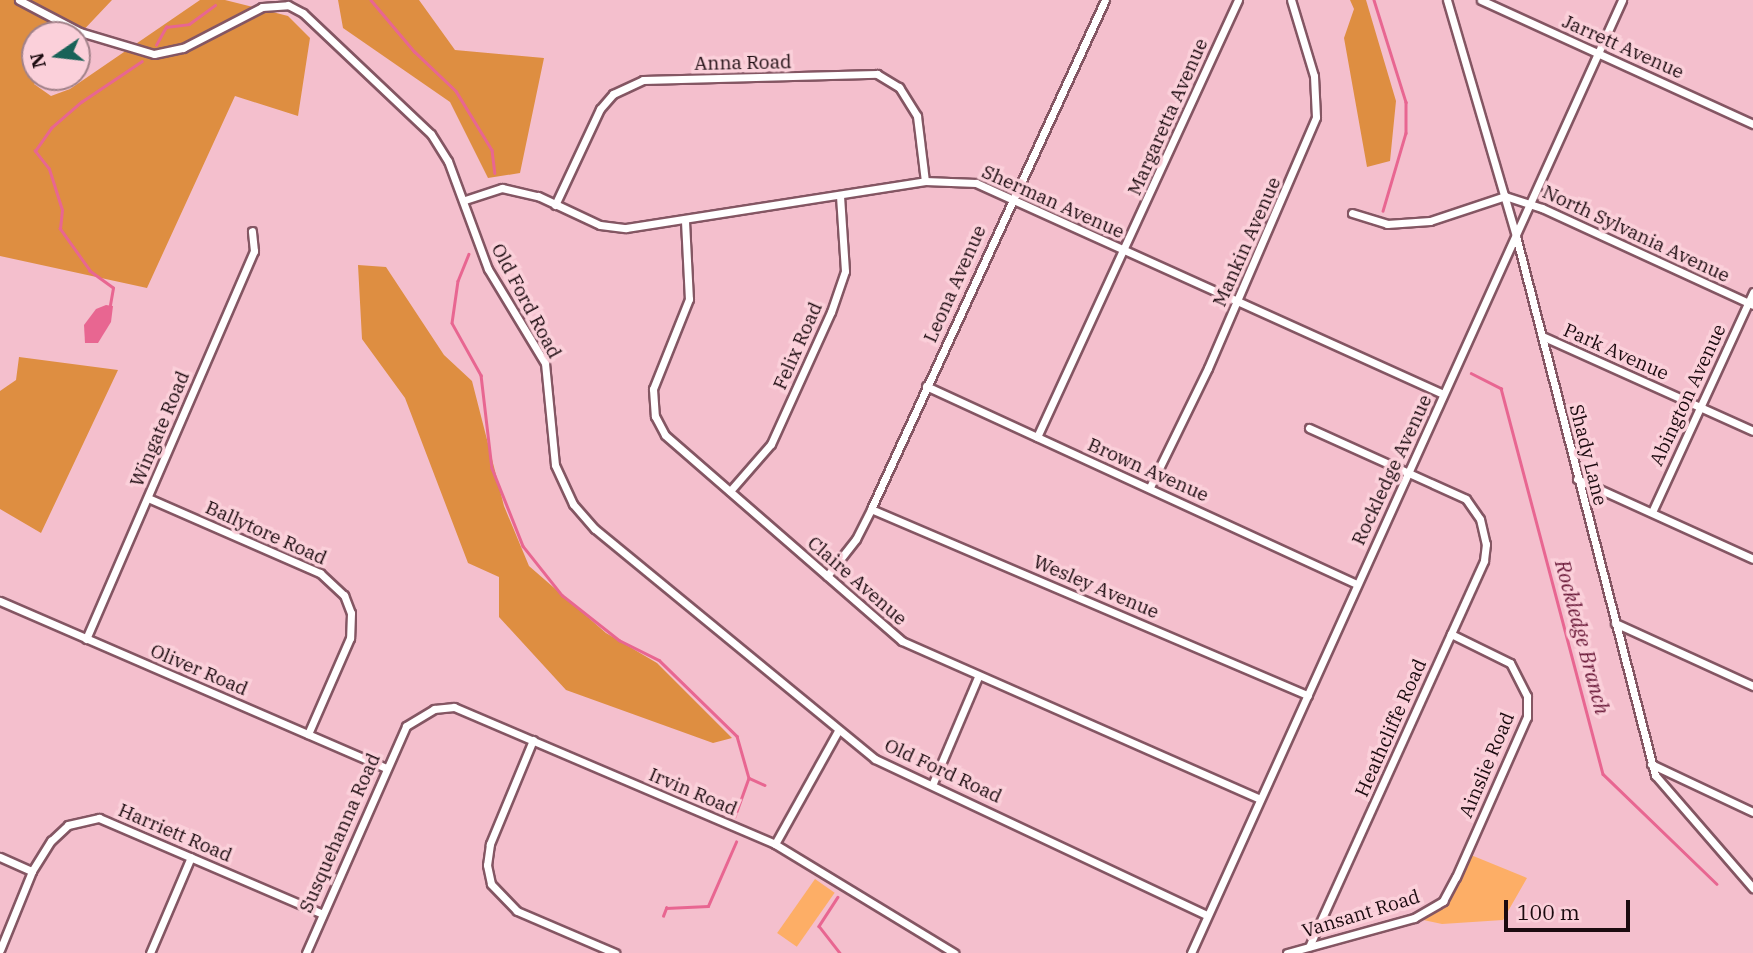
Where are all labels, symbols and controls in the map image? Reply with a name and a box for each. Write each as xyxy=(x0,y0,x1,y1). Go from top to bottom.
street label: Jarrett Avenue xyxy=(1559,10,1687,84)
north arrow xyxy=(21,21,91,91)
street label: Margaretta Avenue xyxy=(1123,35,1213,199)
text: N xyxy=(24,50,51,71)
street label: Anna Road xyxy=(694,51,792,75)
street label: Sherman Avenue xyxy=(978,160,1128,244)
street label: Mankin Avenue xyxy=(1208,174,1286,310)
street label: North Sylvania Avenue xyxy=(1539,181,1733,287)
street label: Leona Avenue xyxy=(919,222,991,346)
street label: Old Ford Road xyxy=(486,240,566,362)
street label: Felix Road xyxy=(769,299,827,393)
street label: Park Avenue xyxy=(1560,319,1672,385)
street label: Abington Avenue xyxy=(1645,321,1731,469)
street label: Wingate Road xyxy=(125,368,195,490)
street label: Rockledge Avenue xyxy=(1347,391,1437,549)
street label: Shady Lane xyxy=(1564,402,1612,508)
street label: Brown Avenue xyxy=(1084,433,1212,507)
street label: Ballytore Road xyxy=(202,496,330,570)
street label: Claire Avenue xyxy=(803,532,911,630)
street label: Wesley Avenue xyxy=(1030,550,1162,624)
water label: Rockledge Branch xyxy=(1550,557,1616,717)
street label: Oliver Road xyxy=(147,639,251,701)
street label: Heathcliffe Road xyxy=(1350,656,1432,800)
street label: Ainslie Road xyxy=(1455,709,1519,821)
street label: Old Ford Road xyxy=(881,734,1005,808)
street label: Susquehanna Road xyxy=(295,750,385,916)
street label: Irvin Road xyxy=(645,763,741,821)
street label: Harriett Road xyxy=(115,799,235,867)
street label: Vansant Road xyxy=(1299,885,1423,943)
scale bar xyxy=(1508,886,1634,930)
text: 100 m xyxy=(1517,898,1580,926)

